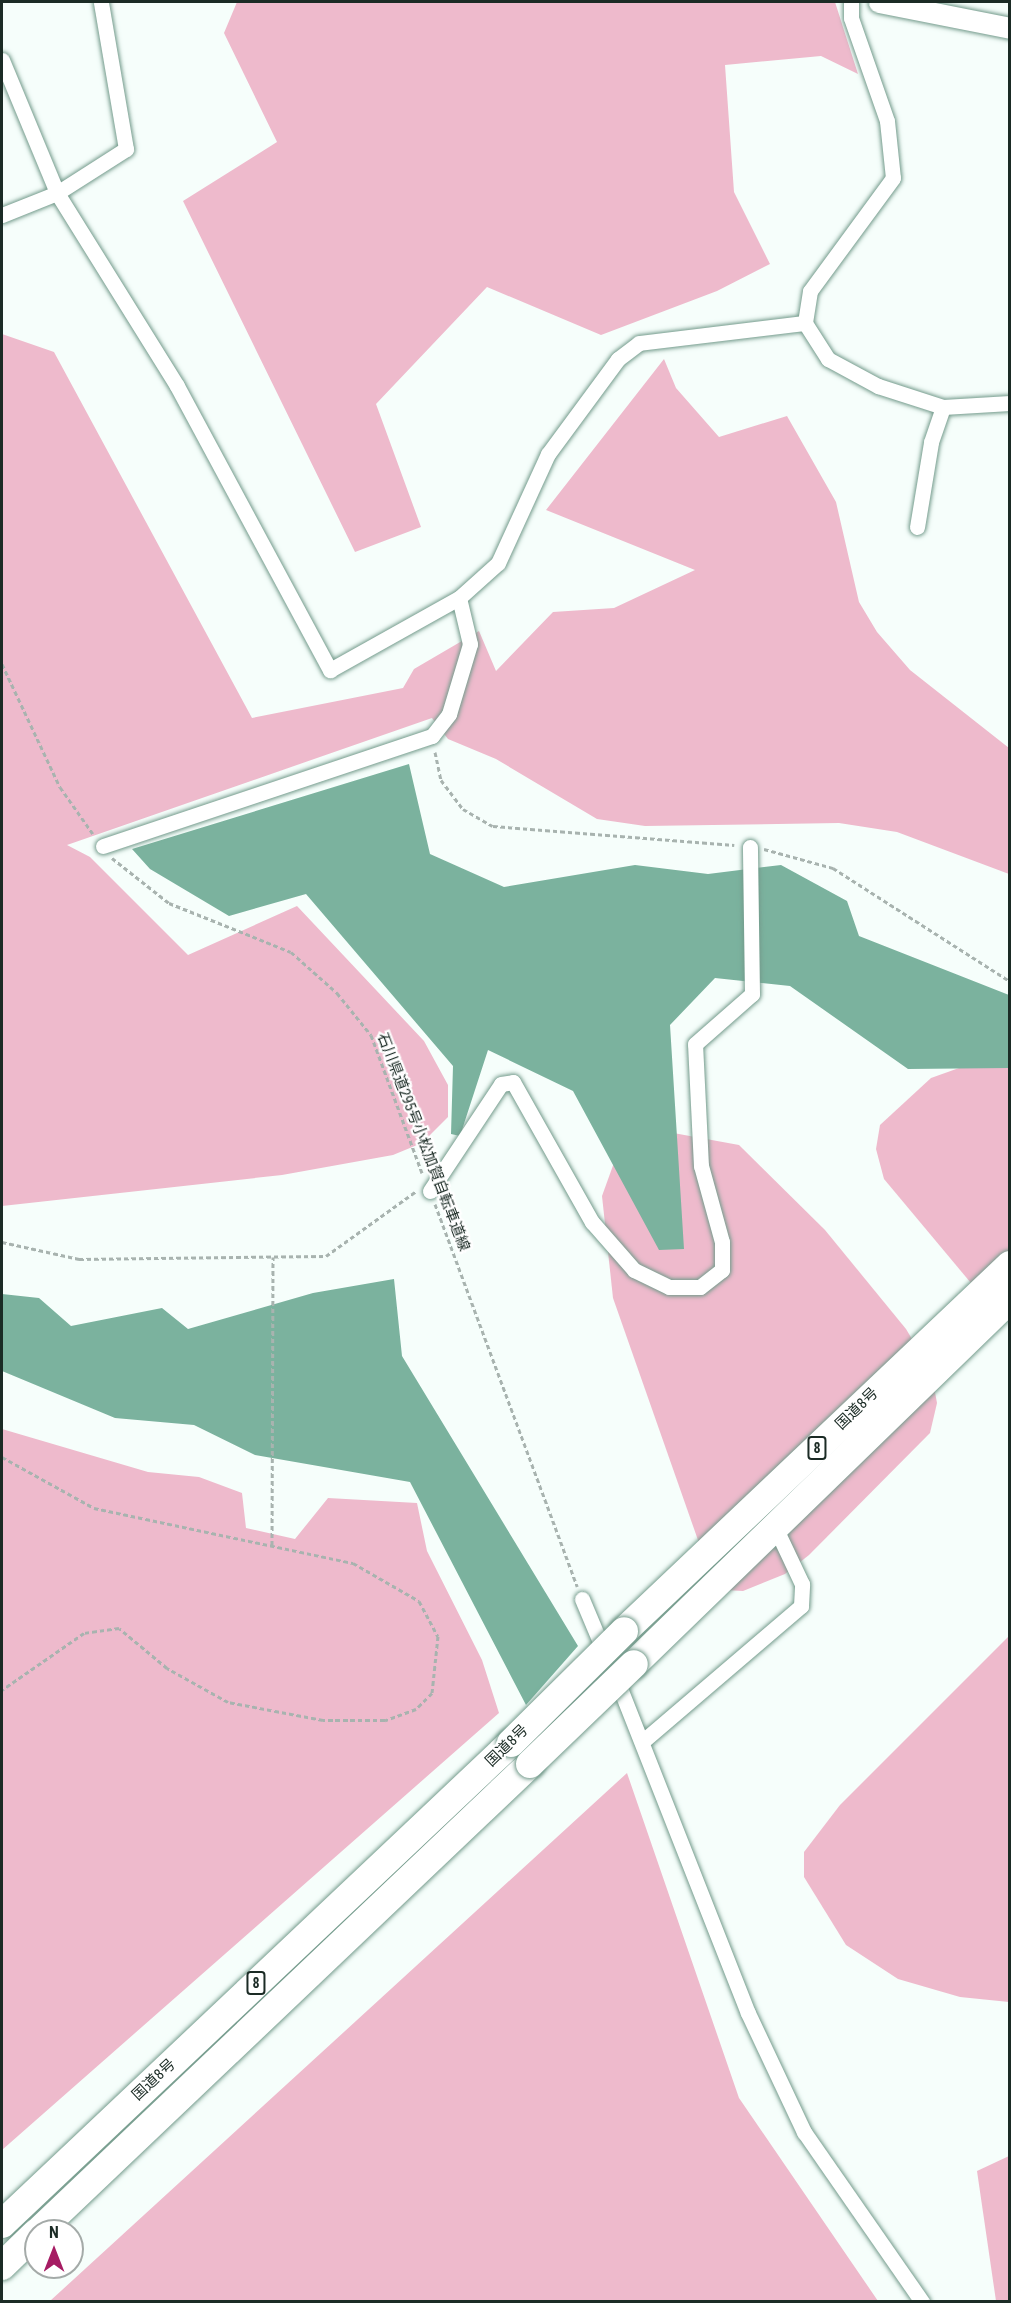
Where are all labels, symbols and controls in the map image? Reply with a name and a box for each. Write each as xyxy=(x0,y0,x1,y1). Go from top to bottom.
street label: 石川県道295号小松加賀自転車道線 xyxy=(373,1030,473,1254)
street label: 国道8号 xyxy=(832,1384,882,1434)
road number: 8 xyxy=(806,1437,828,1459)
street label: 国道8号 xyxy=(482,1721,532,1771)
road number: 8 xyxy=(246,1972,266,1994)
street label: 国道8号 xyxy=(129,2056,179,2104)
north arrow xyxy=(24,2219,84,2279)
text: N xyxy=(49,2223,59,2242)

